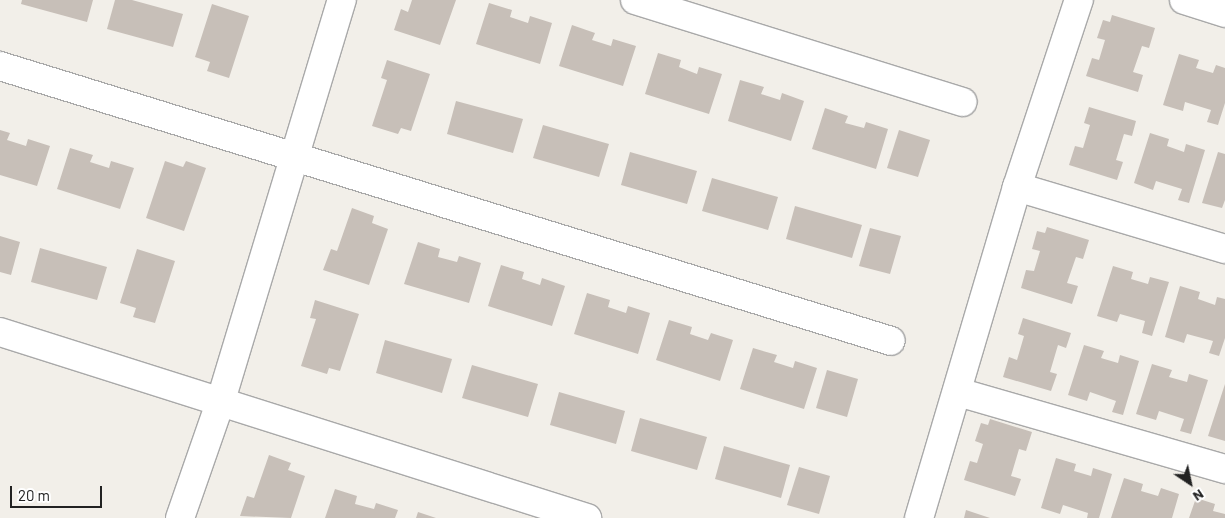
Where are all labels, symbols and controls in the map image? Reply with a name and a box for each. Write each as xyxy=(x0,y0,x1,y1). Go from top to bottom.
north arrow xyxy=(1165,458,1215,508)
scale bar xyxy=(12,476,105,508)
text: 20 m xyxy=(18,486,50,504)
text: N xyxy=(1190,486,1207,506)

